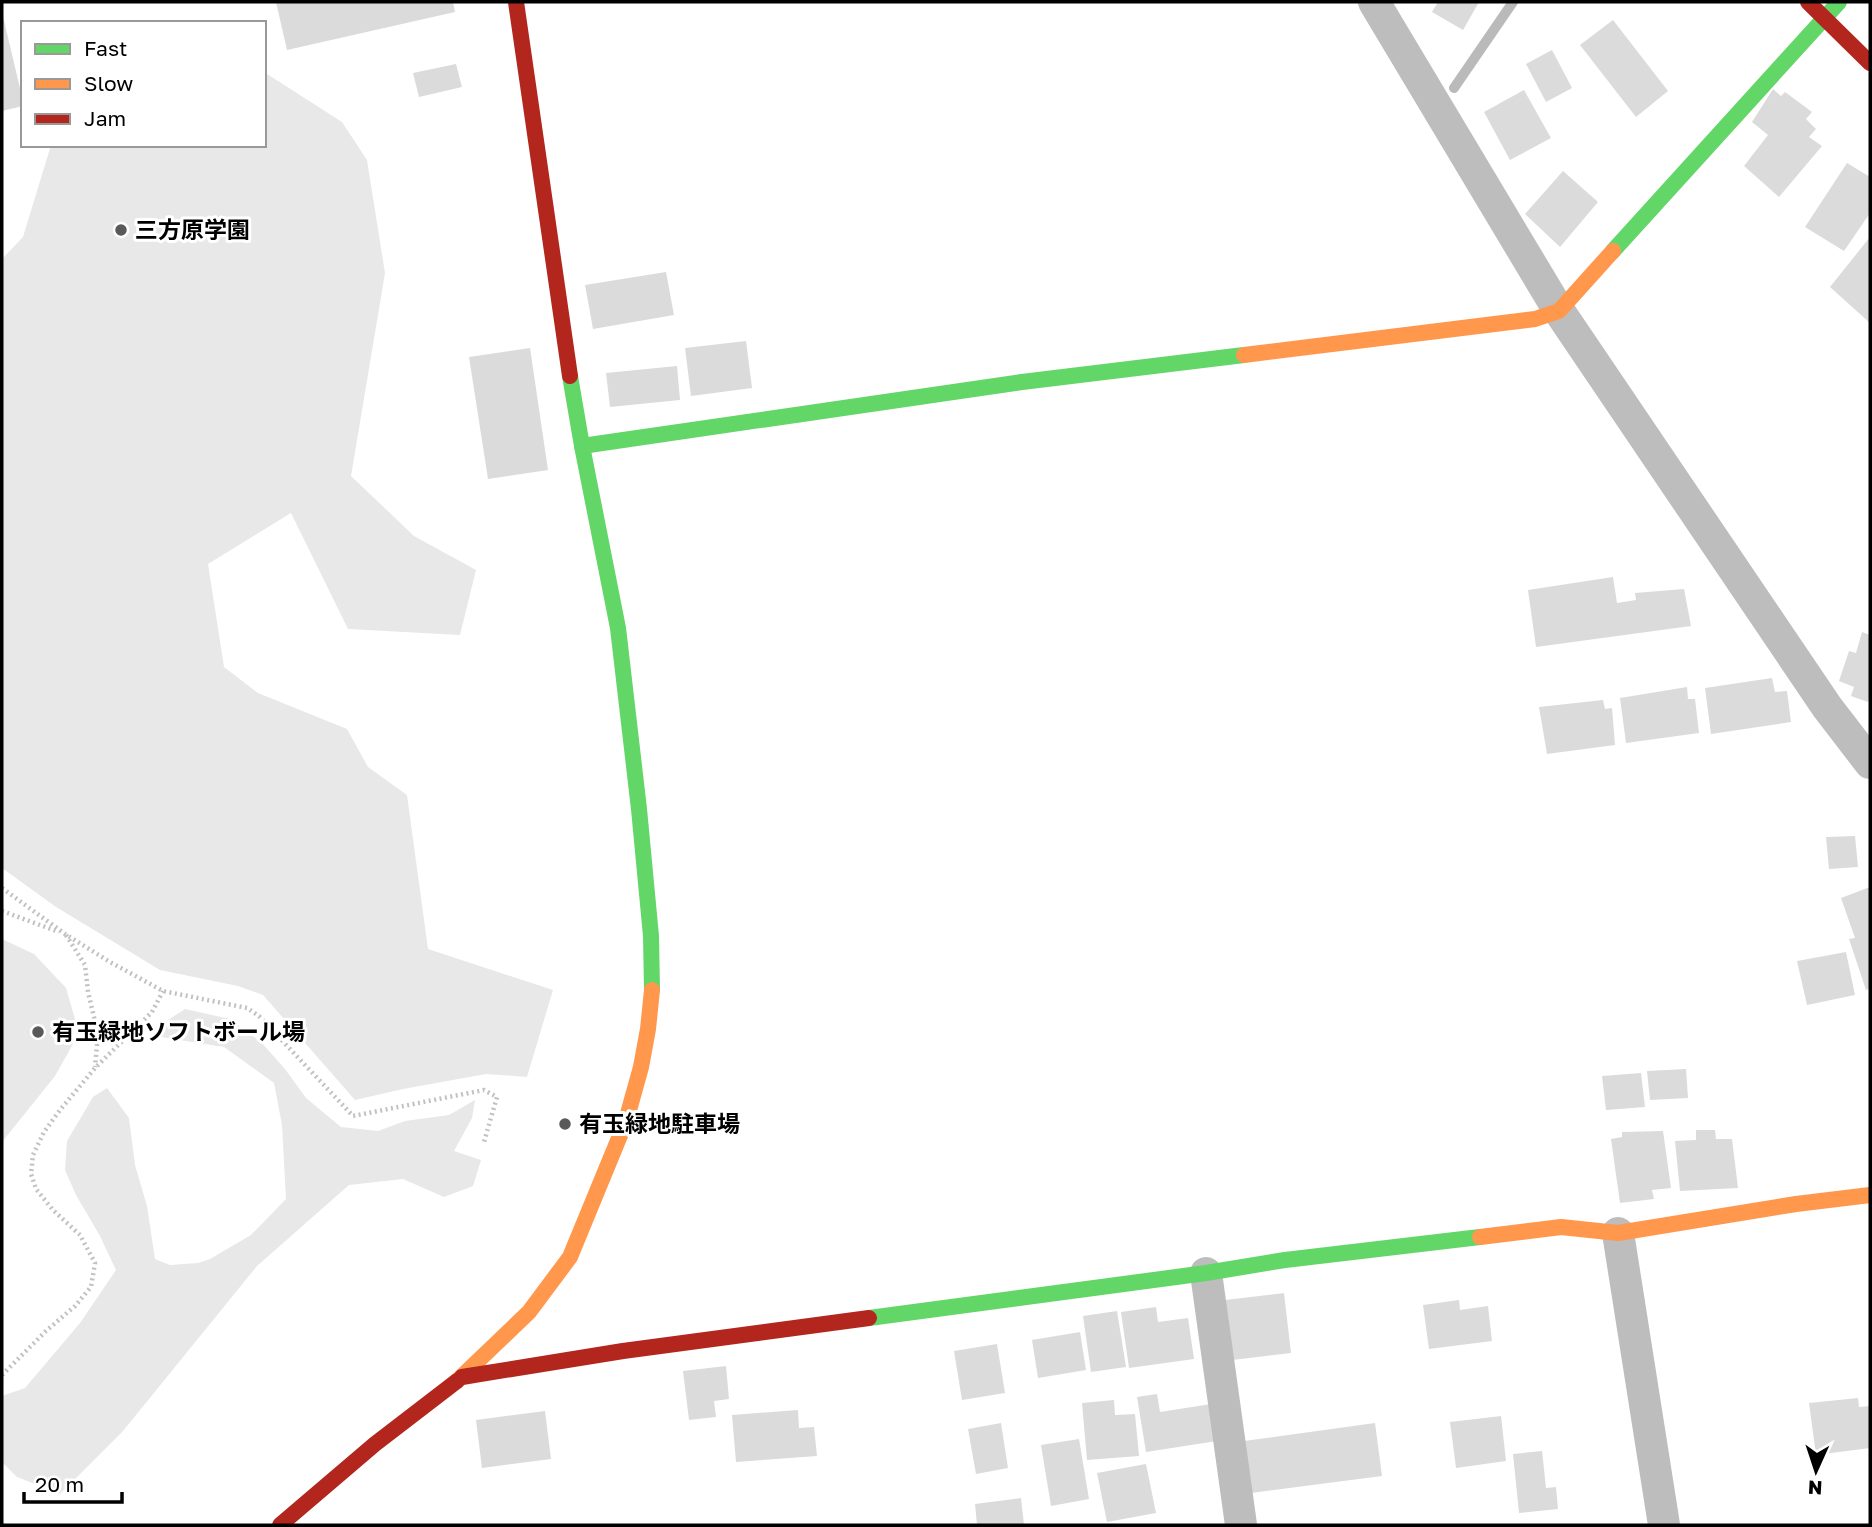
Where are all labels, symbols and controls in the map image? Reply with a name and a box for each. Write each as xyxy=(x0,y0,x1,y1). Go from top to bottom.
legend xyxy=(21,21,266,147)
text: Fast xyxy=(84,35,127,61)
text: Slow xyxy=(84,70,133,96)
text: Jam xyxy=(84,105,126,131)
place label: 三方原学園 xyxy=(135,215,250,243)
marker: 三方原学園 xyxy=(113,222,129,238)
place label: 有玉緑地ソフトボール場 xyxy=(52,1017,305,1045)
marker: 有玉緑地ソフトボール場 xyxy=(30,1024,46,1040)
place label: 有玉緑地駐車場 xyxy=(579,1109,740,1137)
marker: 有玉緑地駐車場 xyxy=(557,1116,573,1132)
north arrow xyxy=(1781,1436,1851,1506)
scale bar xyxy=(24,1460,122,1504)
text: 20 m xyxy=(35,1471,84,1497)
text: N xyxy=(1807,1477,1823,1500)

